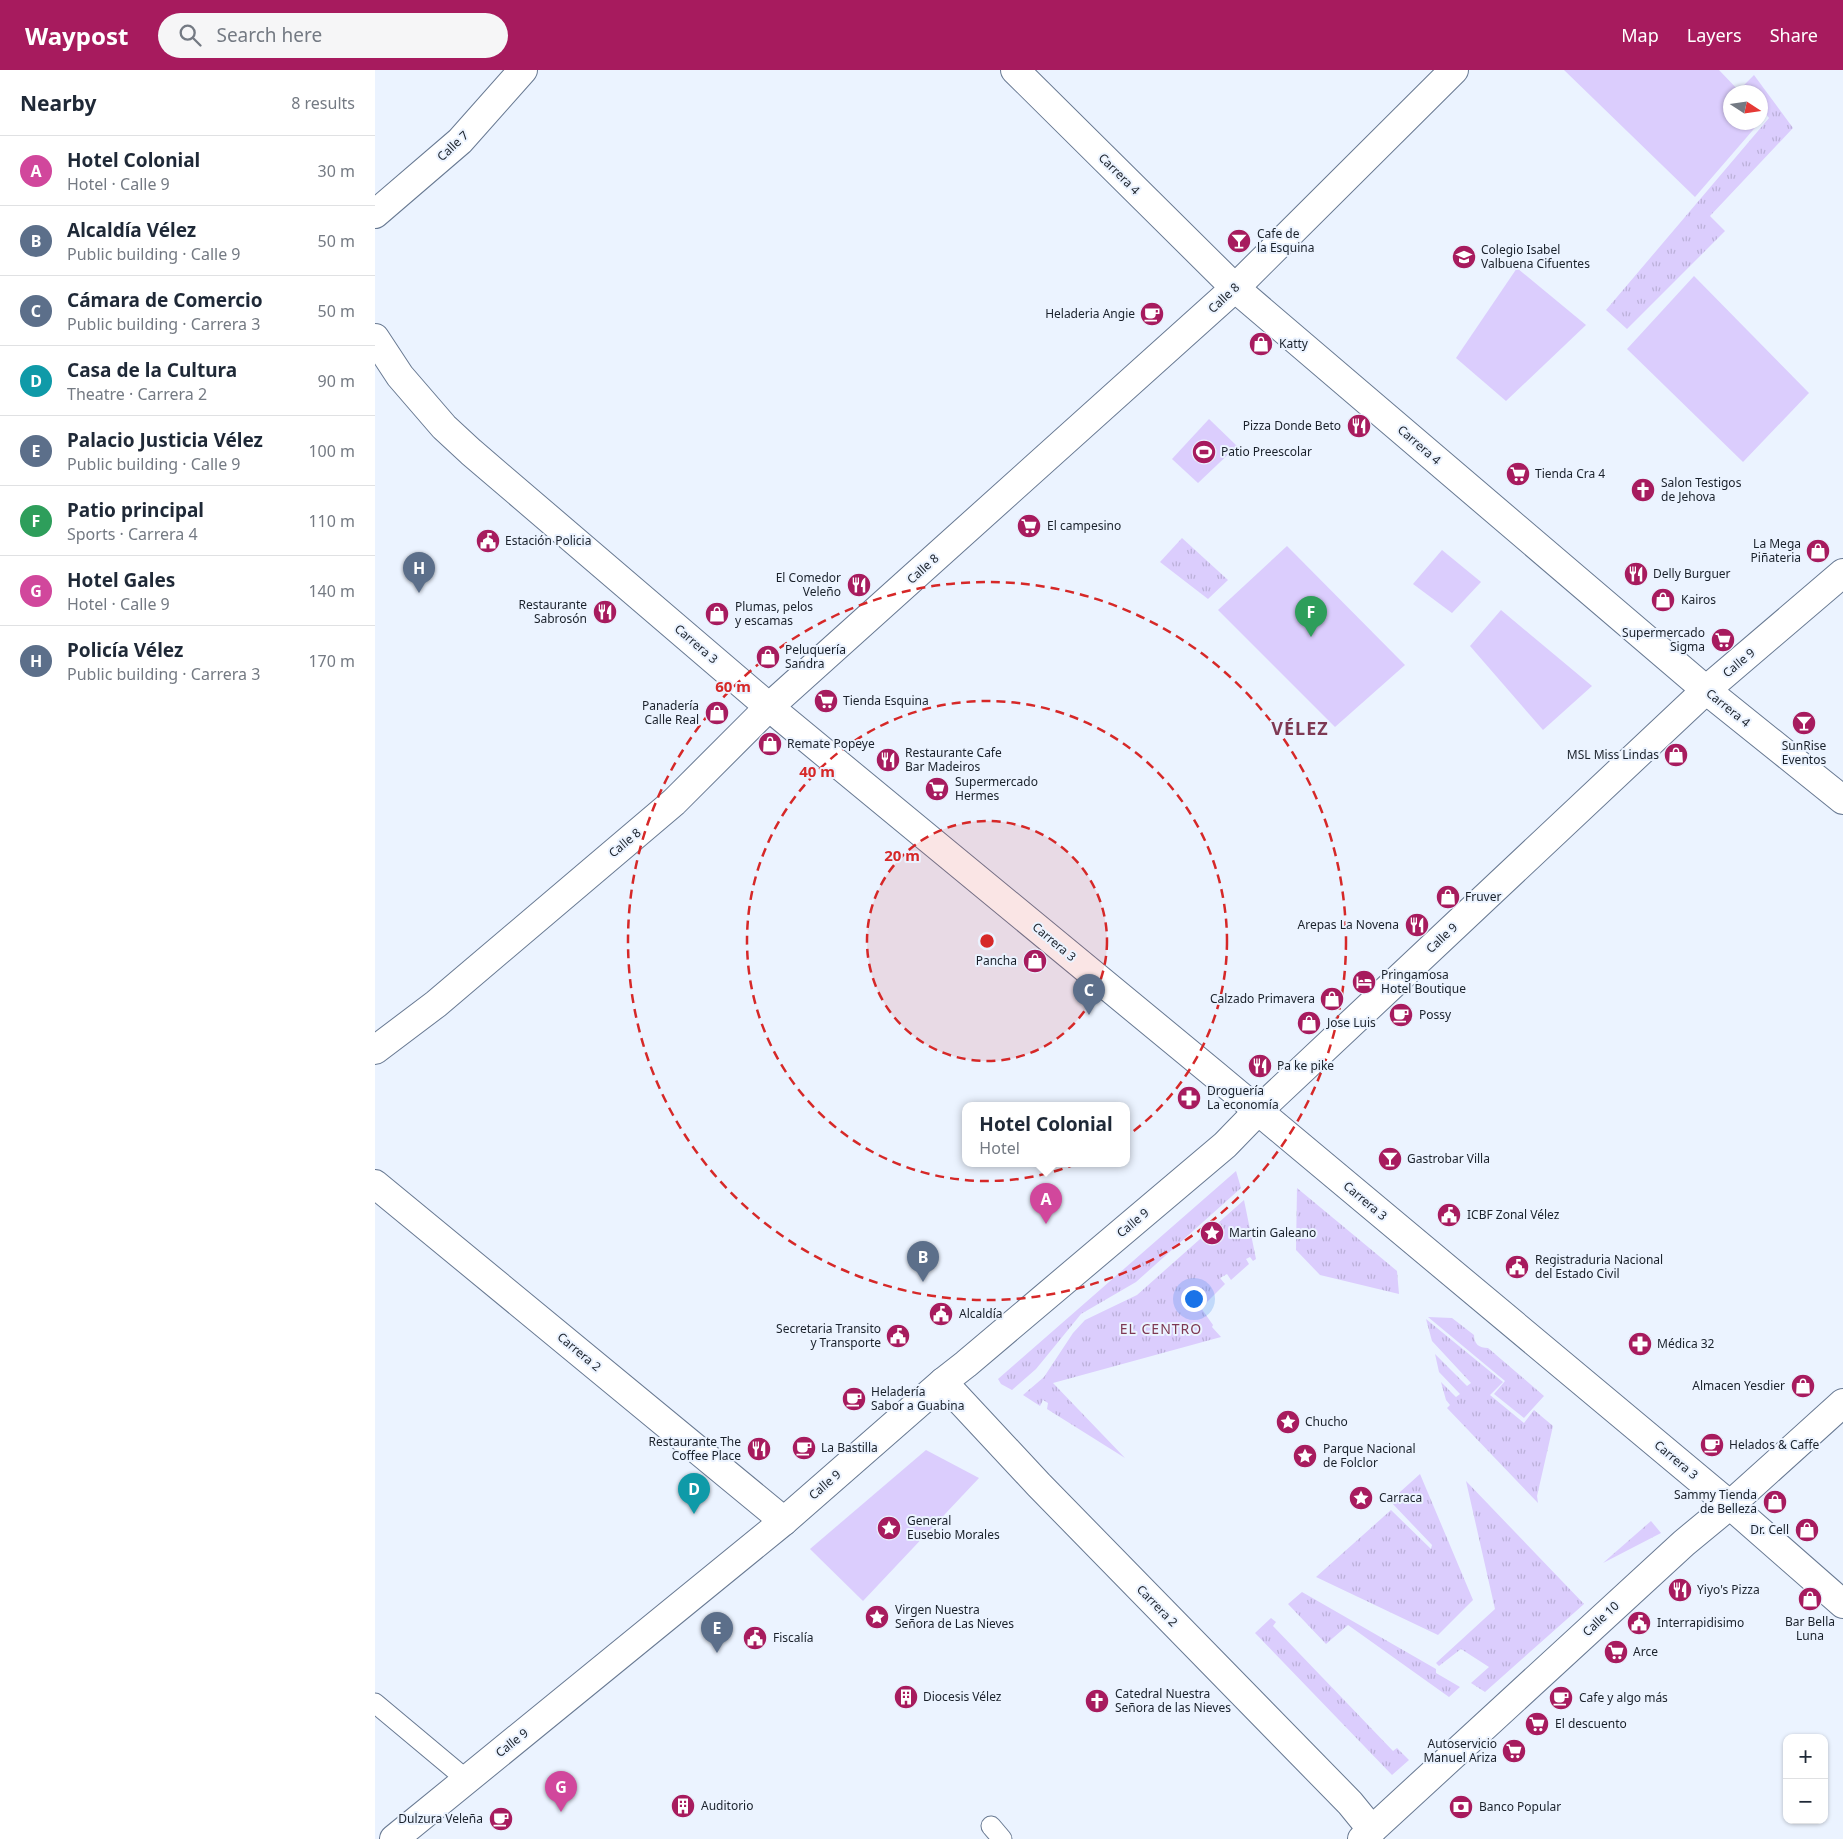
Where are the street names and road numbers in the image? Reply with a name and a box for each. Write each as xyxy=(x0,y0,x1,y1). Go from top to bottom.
street label: Calle 7 xyxy=(433,127,472,165)
street label: Carrera 4 xyxy=(1095,149,1144,198)
street label: Calle 8 xyxy=(1204,279,1243,317)
street label: Carrera 4 xyxy=(1394,421,1445,468)
street label: Calle 8 xyxy=(903,550,942,587)
street label: Carrera 3 xyxy=(671,620,722,667)
street label: Calle 9 xyxy=(1719,644,1759,681)
street label: Carrera 4 xyxy=(1703,685,1754,731)
street label: Calle 8 xyxy=(605,824,645,861)
street label: Carrera 3 xyxy=(1029,918,1080,965)
street label: Calle 9 xyxy=(1422,919,1461,957)
street label: Carrera 3 xyxy=(1340,1177,1391,1224)
street label: Calle 9 xyxy=(1113,1204,1153,1241)
street label: Carrera 2 xyxy=(554,1328,605,1375)
street label: Carrera 3 xyxy=(1651,1436,1702,1483)
street label: Calle 9 xyxy=(805,1466,844,1503)
street label: Carrera 2 xyxy=(1133,1581,1182,1630)
street label: Calle 10 xyxy=(1579,1597,1623,1640)
street label: Calle 9 xyxy=(492,1724,532,1761)

